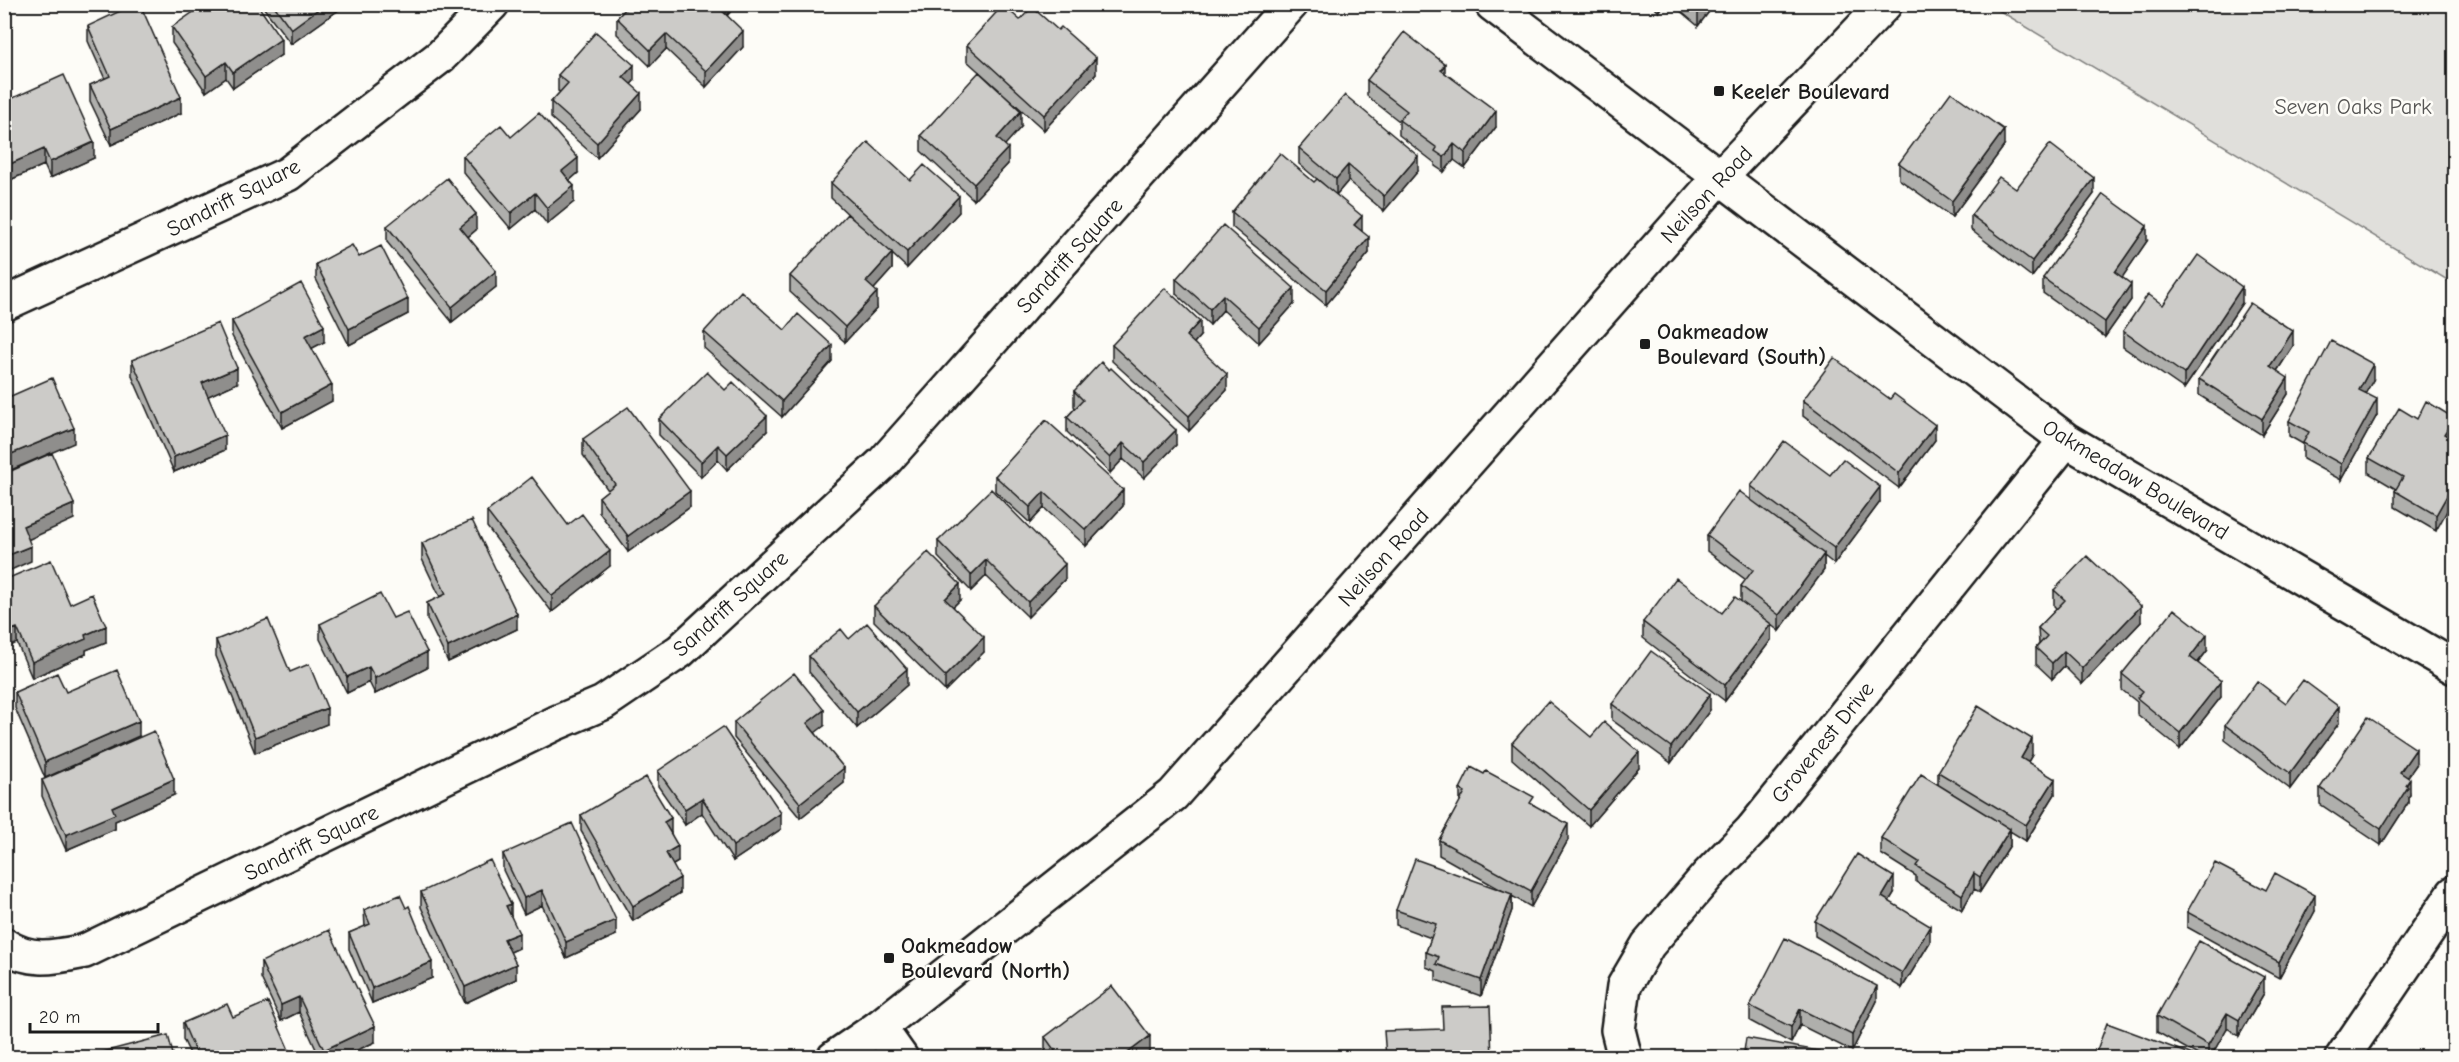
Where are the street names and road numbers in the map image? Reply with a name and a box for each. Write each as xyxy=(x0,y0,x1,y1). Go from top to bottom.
street label: Neilson Road xyxy=(1655,141,1758,249)
street label: Sandrift Square xyxy=(162,153,305,243)
street label: Sandrift Square xyxy=(1011,193,1128,319)
street label: Oakmeadow Boulevard xyxy=(2038,414,2233,546)
street label: Neilson Road xyxy=(1333,503,1435,612)
street label: Sandrift Square xyxy=(668,545,794,662)
street label: Grovenest Drive xyxy=(1766,677,1880,809)
street label: Sandrift Square xyxy=(240,799,383,887)

